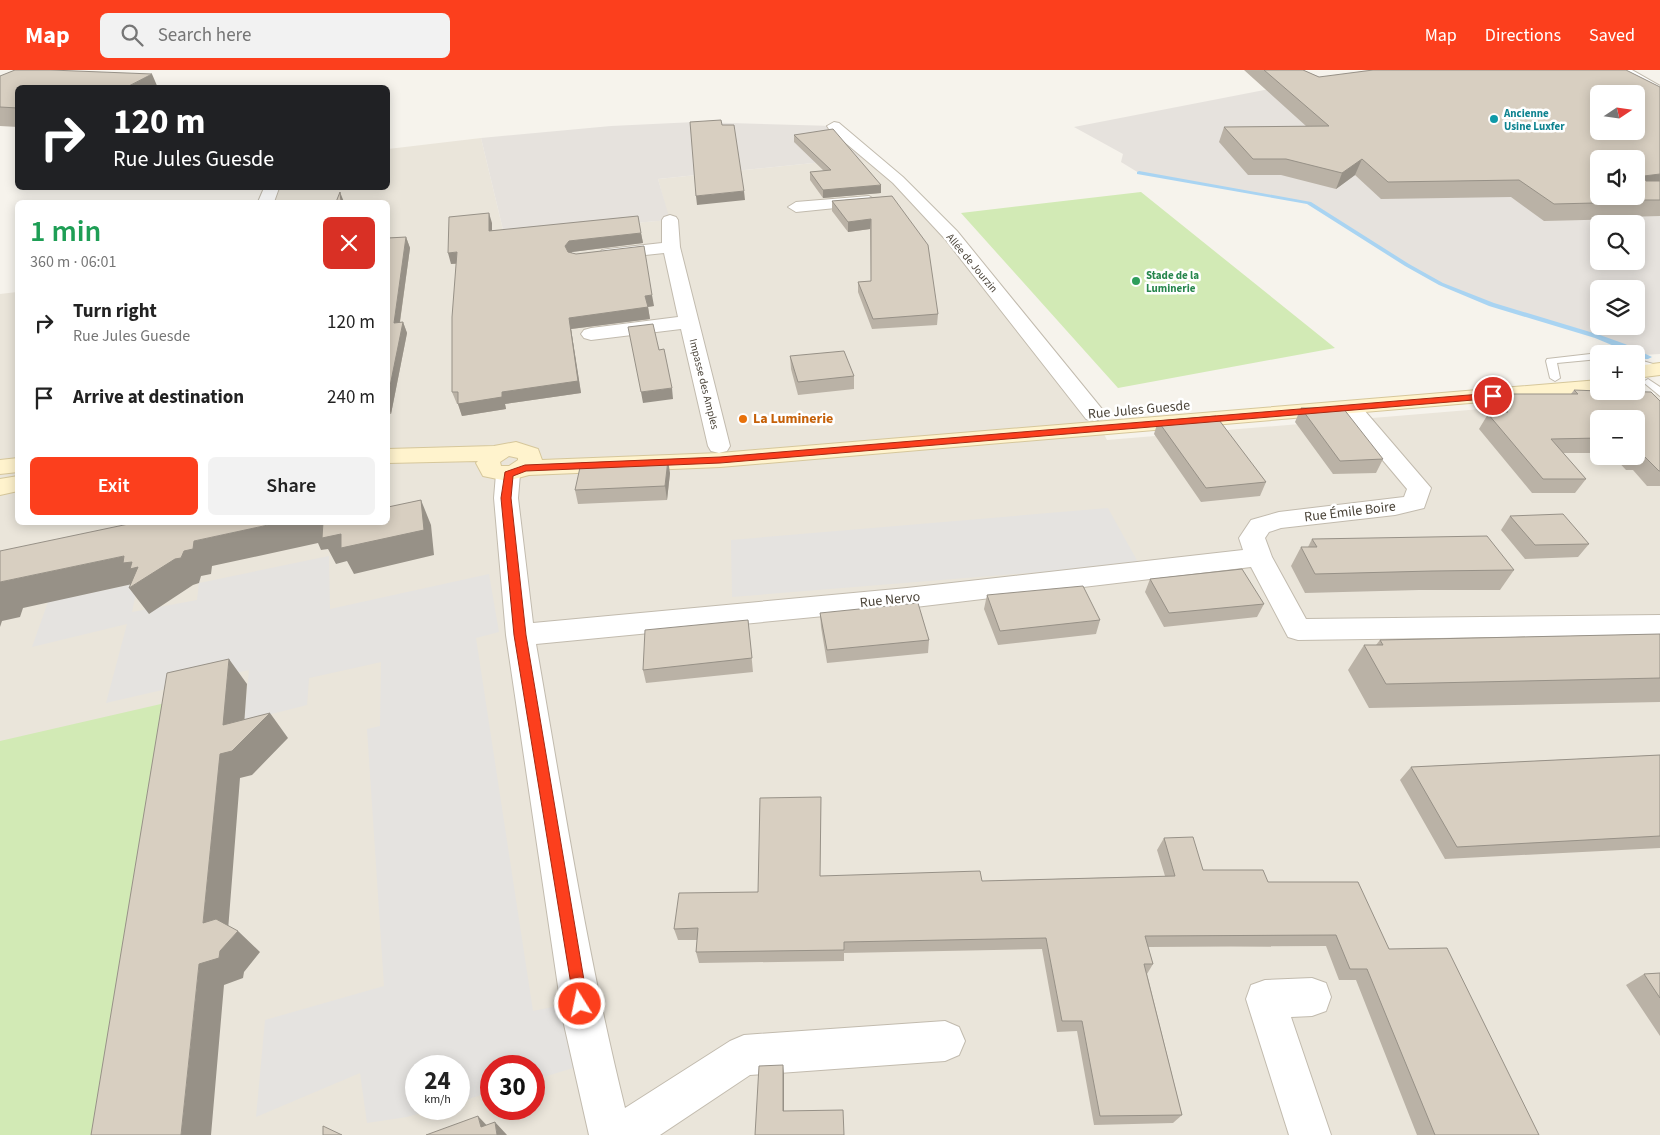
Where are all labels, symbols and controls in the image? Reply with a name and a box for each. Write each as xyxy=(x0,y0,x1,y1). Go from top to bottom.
search box xyxy=(100,13,450,58)
text: Map xyxy=(25,18,70,53)
icon: search xyxy=(118,21,146,49)
text: Search here xyxy=(158,22,251,49)
text: Map xyxy=(1425,23,1457,48)
text: Directions xyxy=(1485,23,1561,48)
text: Saved xyxy=(1589,23,1635,48)
north arrow xyxy=(1590,85,1645,140)
map controls xyxy=(1590,85,1645,465)
text: 120 m xyxy=(113,97,205,147)
icon: right xyxy=(30,105,95,170)
place label: Ancienne Usine Luxfer xyxy=(1503,106,1565,134)
marker: Ancienne Usine Luxfer xyxy=(1488,113,1500,125)
text: Rue Jules Guesde xyxy=(113,143,274,175)
button: sound xyxy=(1590,150,1645,205)
text: 1 min xyxy=(30,210,101,253)
button: search xyxy=(1590,215,1645,270)
button: close xyxy=(323,217,375,269)
street label: Allée de Jourzin xyxy=(943,230,1001,296)
text: 360 m · 06:01 xyxy=(30,251,117,273)
place label: Stade de la Luminerie xyxy=(1146,268,1199,296)
marker: Stade de la Luminerie xyxy=(1130,275,1142,287)
button: layers xyxy=(1590,280,1645,335)
text: Turn right xyxy=(73,298,157,325)
icon: right xyxy=(30,309,58,337)
text: 120 m xyxy=(327,309,375,336)
text: Rue Jules Guesde xyxy=(73,325,190,347)
street label: Impasse des Amples xyxy=(685,337,723,431)
button: + xyxy=(1590,345,1645,400)
pin xyxy=(1472,375,1514,417)
icon: arrive xyxy=(1479,382,1507,410)
icon: arrive xyxy=(30,384,58,412)
text: Arrive at destination xyxy=(73,384,244,411)
text: 240 m xyxy=(327,384,375,411)
street label: Rue Jules Guesde xyxy=(1087,396,1191,424)
place label: La Luminerie xyxy=(753,409,833,429)
button: − xyxy=(1590,410,1645,465)
marker: La Luminerie xyxy=(737,413,749,425)
button: Exit xyxy=(30,457,198,515)
button: Share xyxy=(208,457,375,515)
street label: Rue Émile Boire xyxy=(1303,496,1397,528)
street label: Rue Nervo xyxy=(859,587,921,613)
position arrow xyxy=(553,977,605,1029)
speed limit sign: 30 xyxy=(480,1055,545,1120)
text: 24 xyxy=(424,1063,451,1099)
text: km/h xyxy=(424,1091,451,1108)

